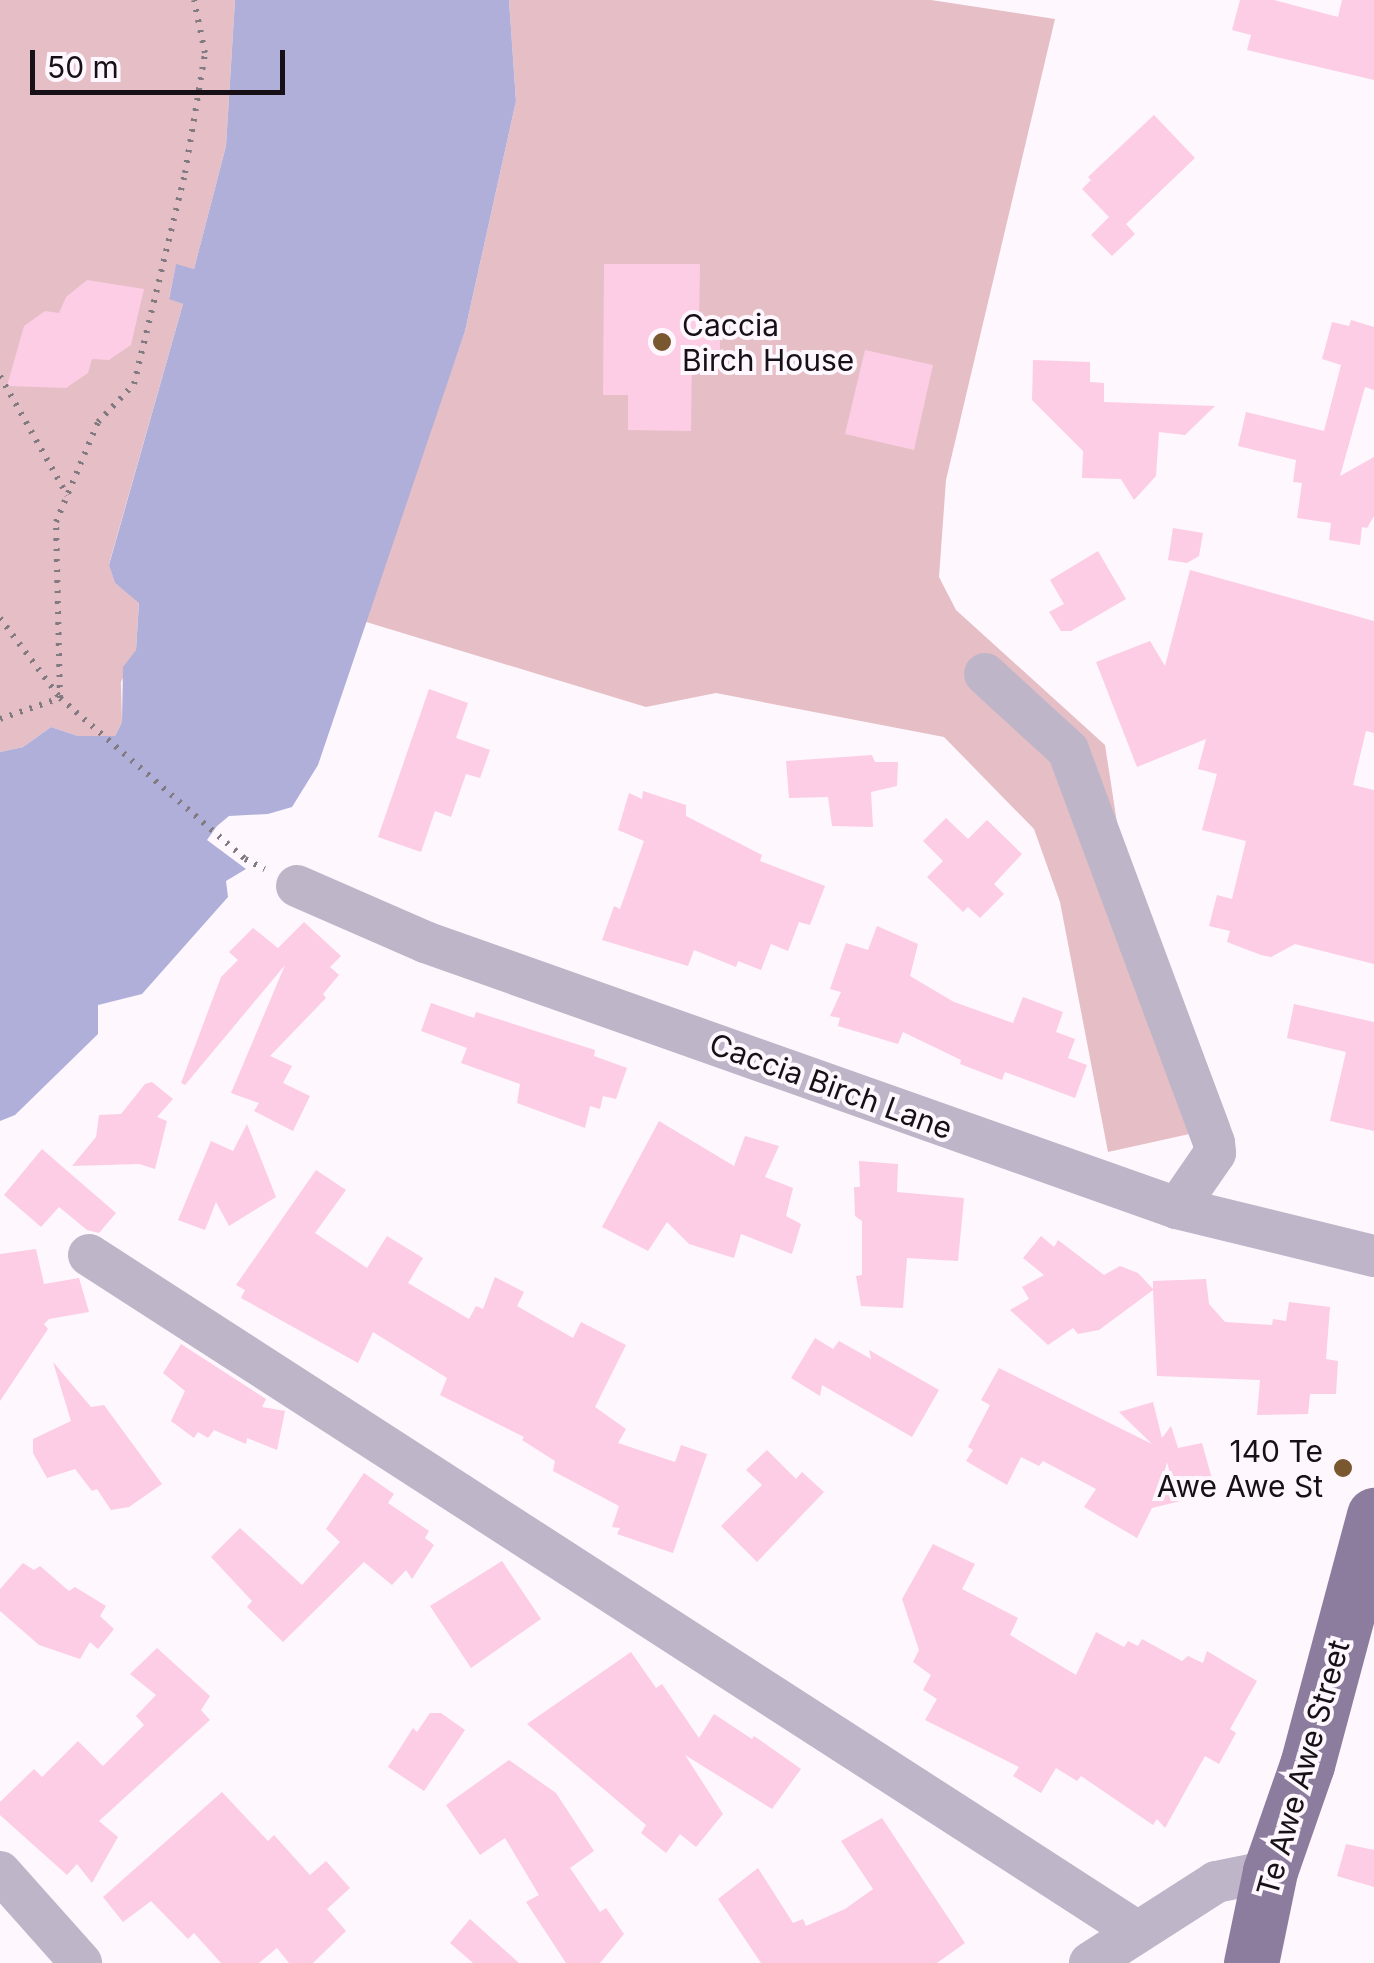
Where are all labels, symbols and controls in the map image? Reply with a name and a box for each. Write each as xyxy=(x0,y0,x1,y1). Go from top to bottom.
scale bar xyxy=(35,30,290,92)
text: 50 m xyxy=(47,49,119,85)
place label: Caccia Birch House xyxy=(682,307,854,378)
marker: Caccia Birch House xyxy=(651,331,673,353)
street label: Caccia Birch Lane xyxy=(705,1025,957,1147)
place label: 140 Te Awe Awe St xyxy=(1157,1433,1323,1504)
marker: 140 Te Awe Awe St xyxy=(1332,1457,1354,1479)
street label: Te Awe Awe Street xyxy=(1249,1636,1357,1900)

